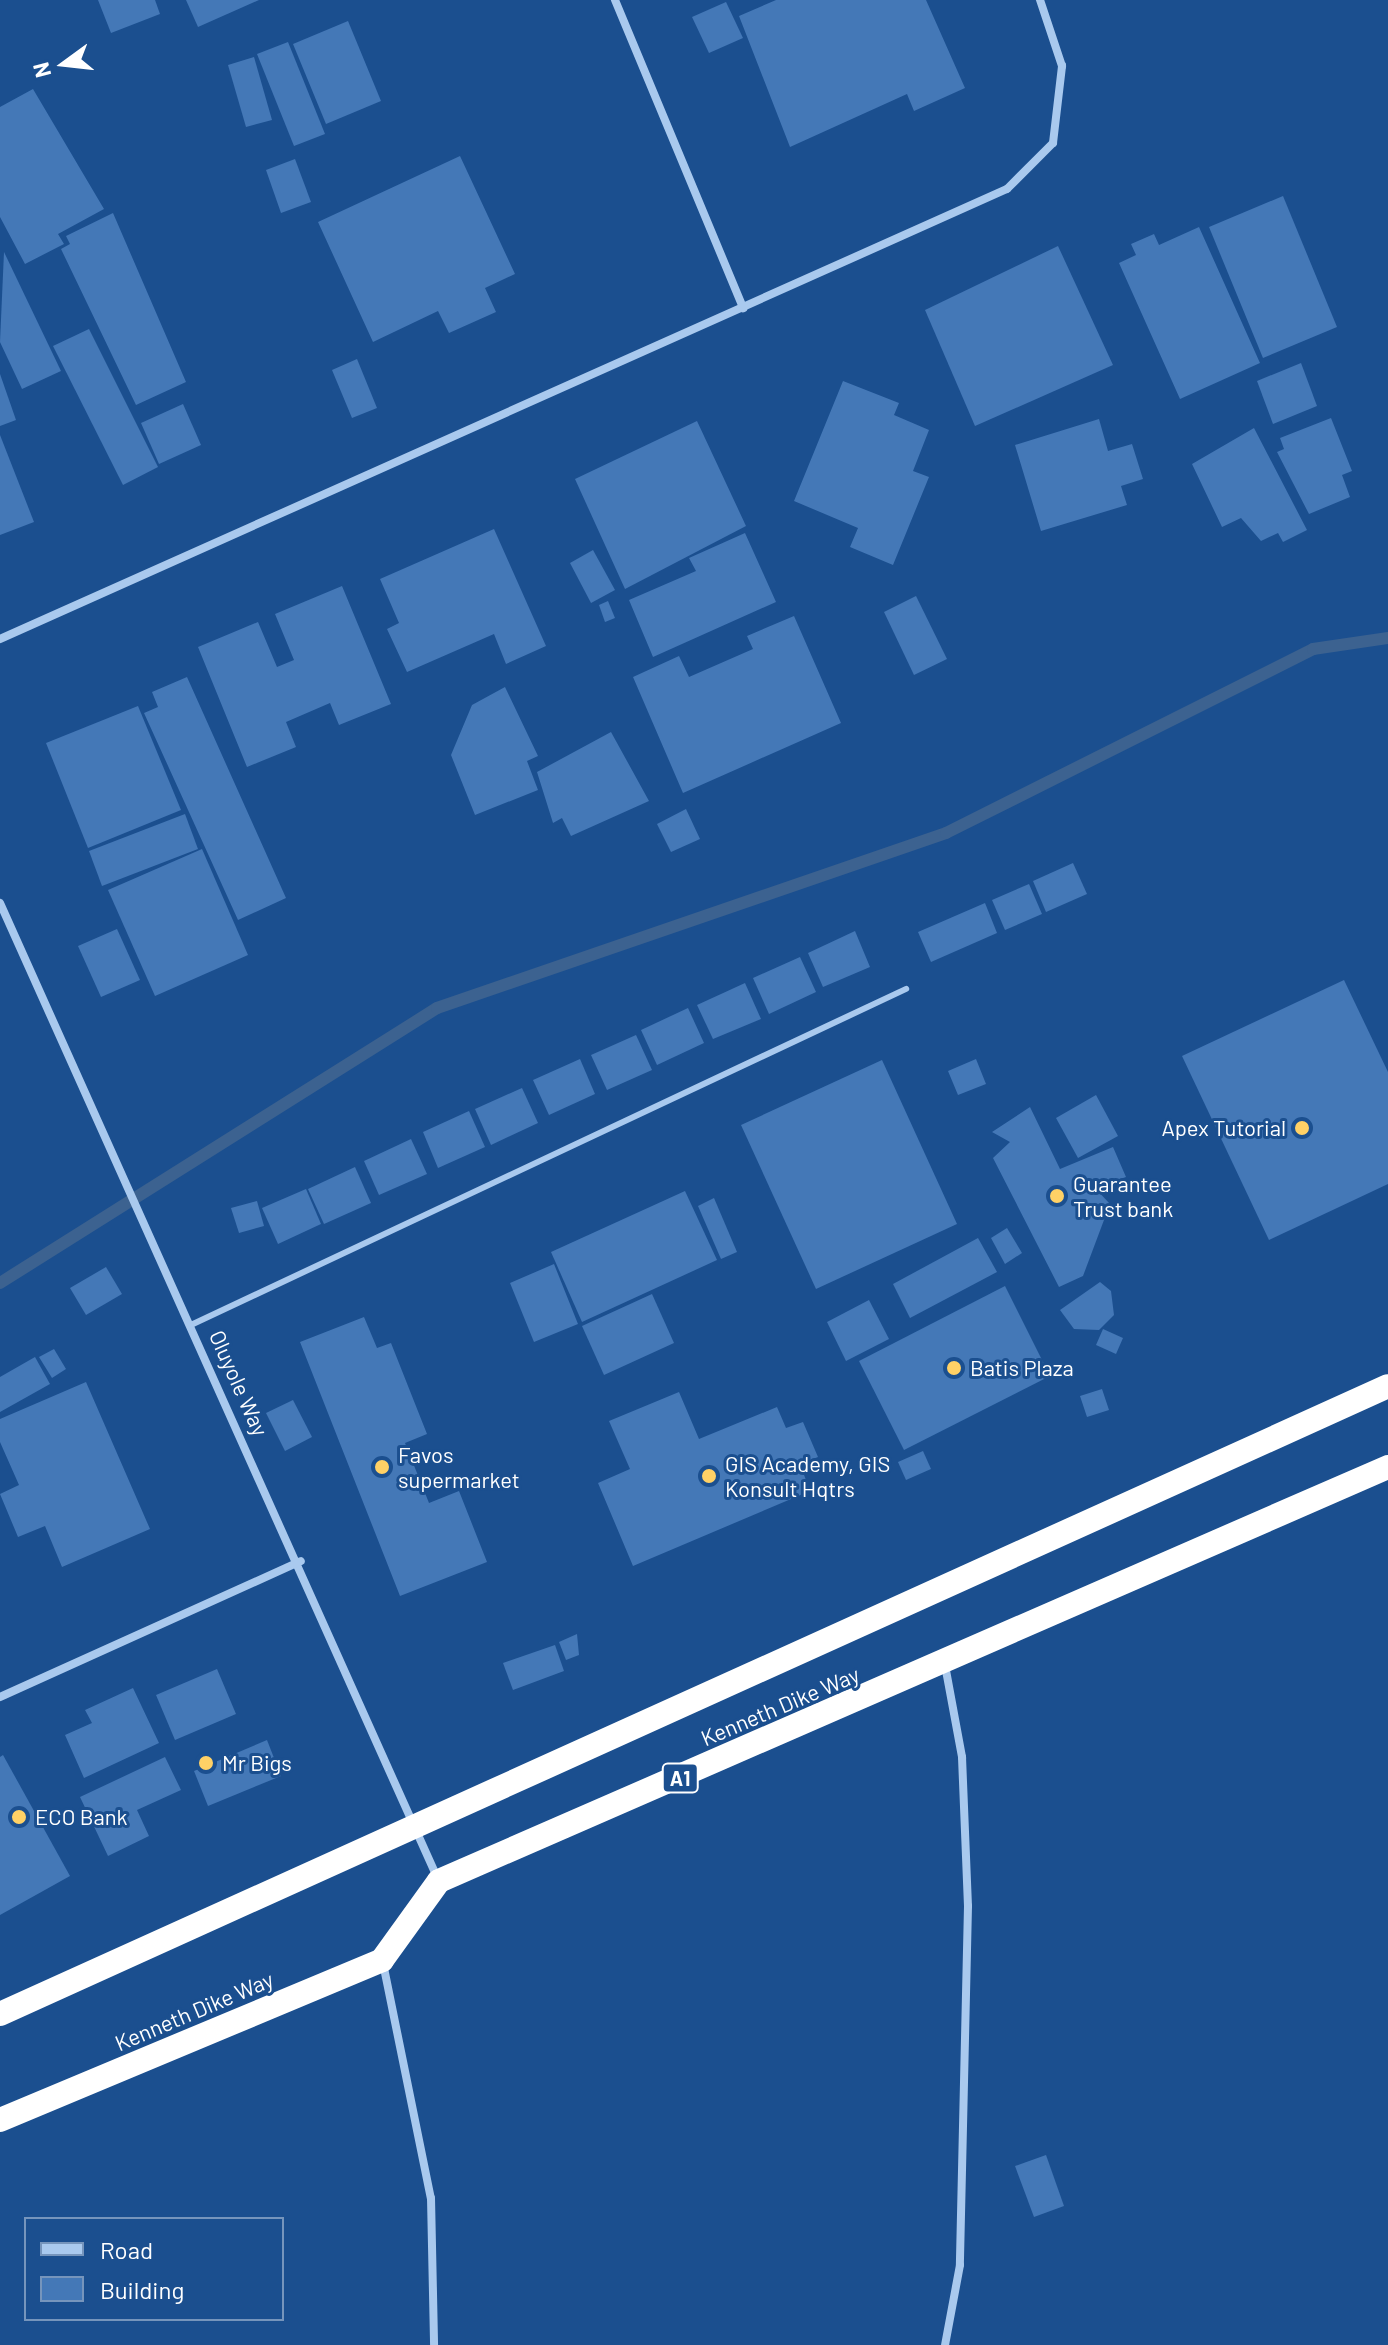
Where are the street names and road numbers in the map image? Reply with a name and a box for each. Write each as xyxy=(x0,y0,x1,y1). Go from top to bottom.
street label: Oluyole Way xyxy=(204,1326,274,1440)
street label: Kenneth Dike Way xyxy=(697,1661,863,1751)
road number: A1 xyxy=(660,1762,700,1794)
street label: Kenneth Dike Way xyxy=(111,1966,277,2056)

